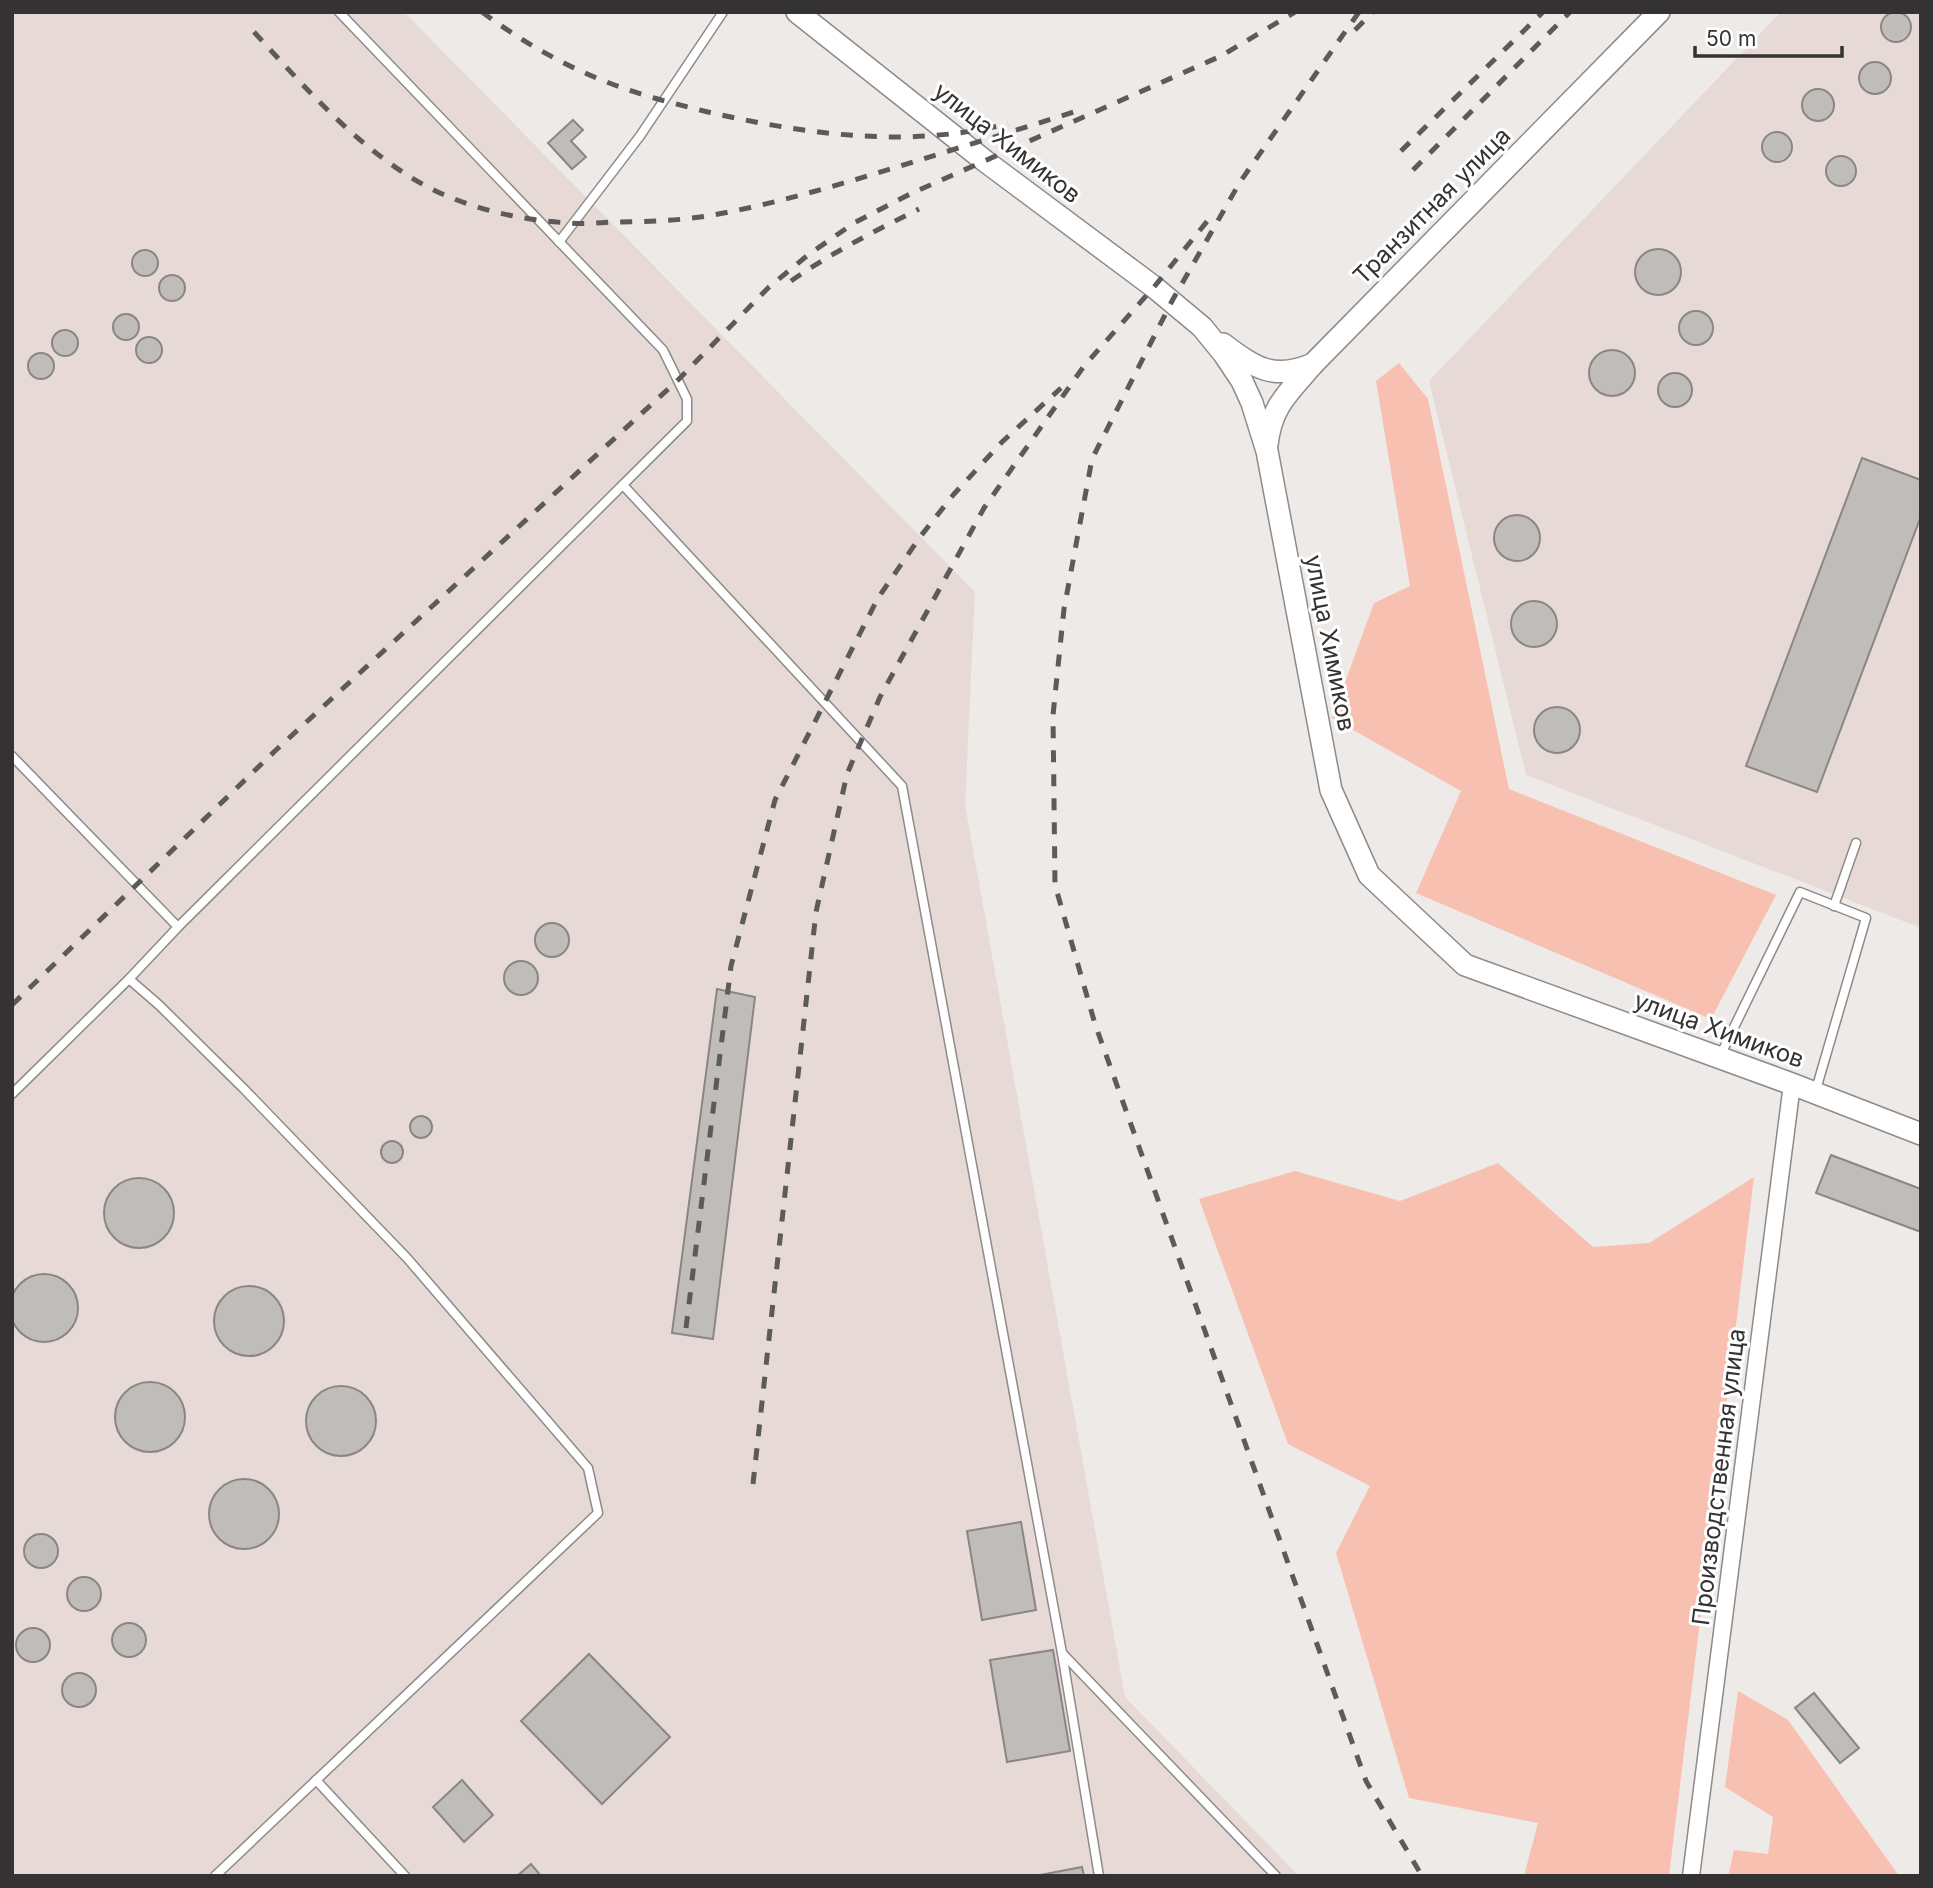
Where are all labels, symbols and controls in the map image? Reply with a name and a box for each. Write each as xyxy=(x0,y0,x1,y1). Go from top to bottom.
scale bar xyxy=(1695,14,1842,58)
text: 50 m xyxy=(1706,26,1756,51)
street label: улица Химиков xyxy=(928,76,1087,209)
street label: Транзитная улица xyxy=(1347,121,1516,290)
street label: улица Химиков xyxy=(1299,552,1362,733)
street label: улица Химиков xyxy=(1630,985,1808,1074)
street label: Производственная улица xyxy=(1686,1327,1751,1627)

